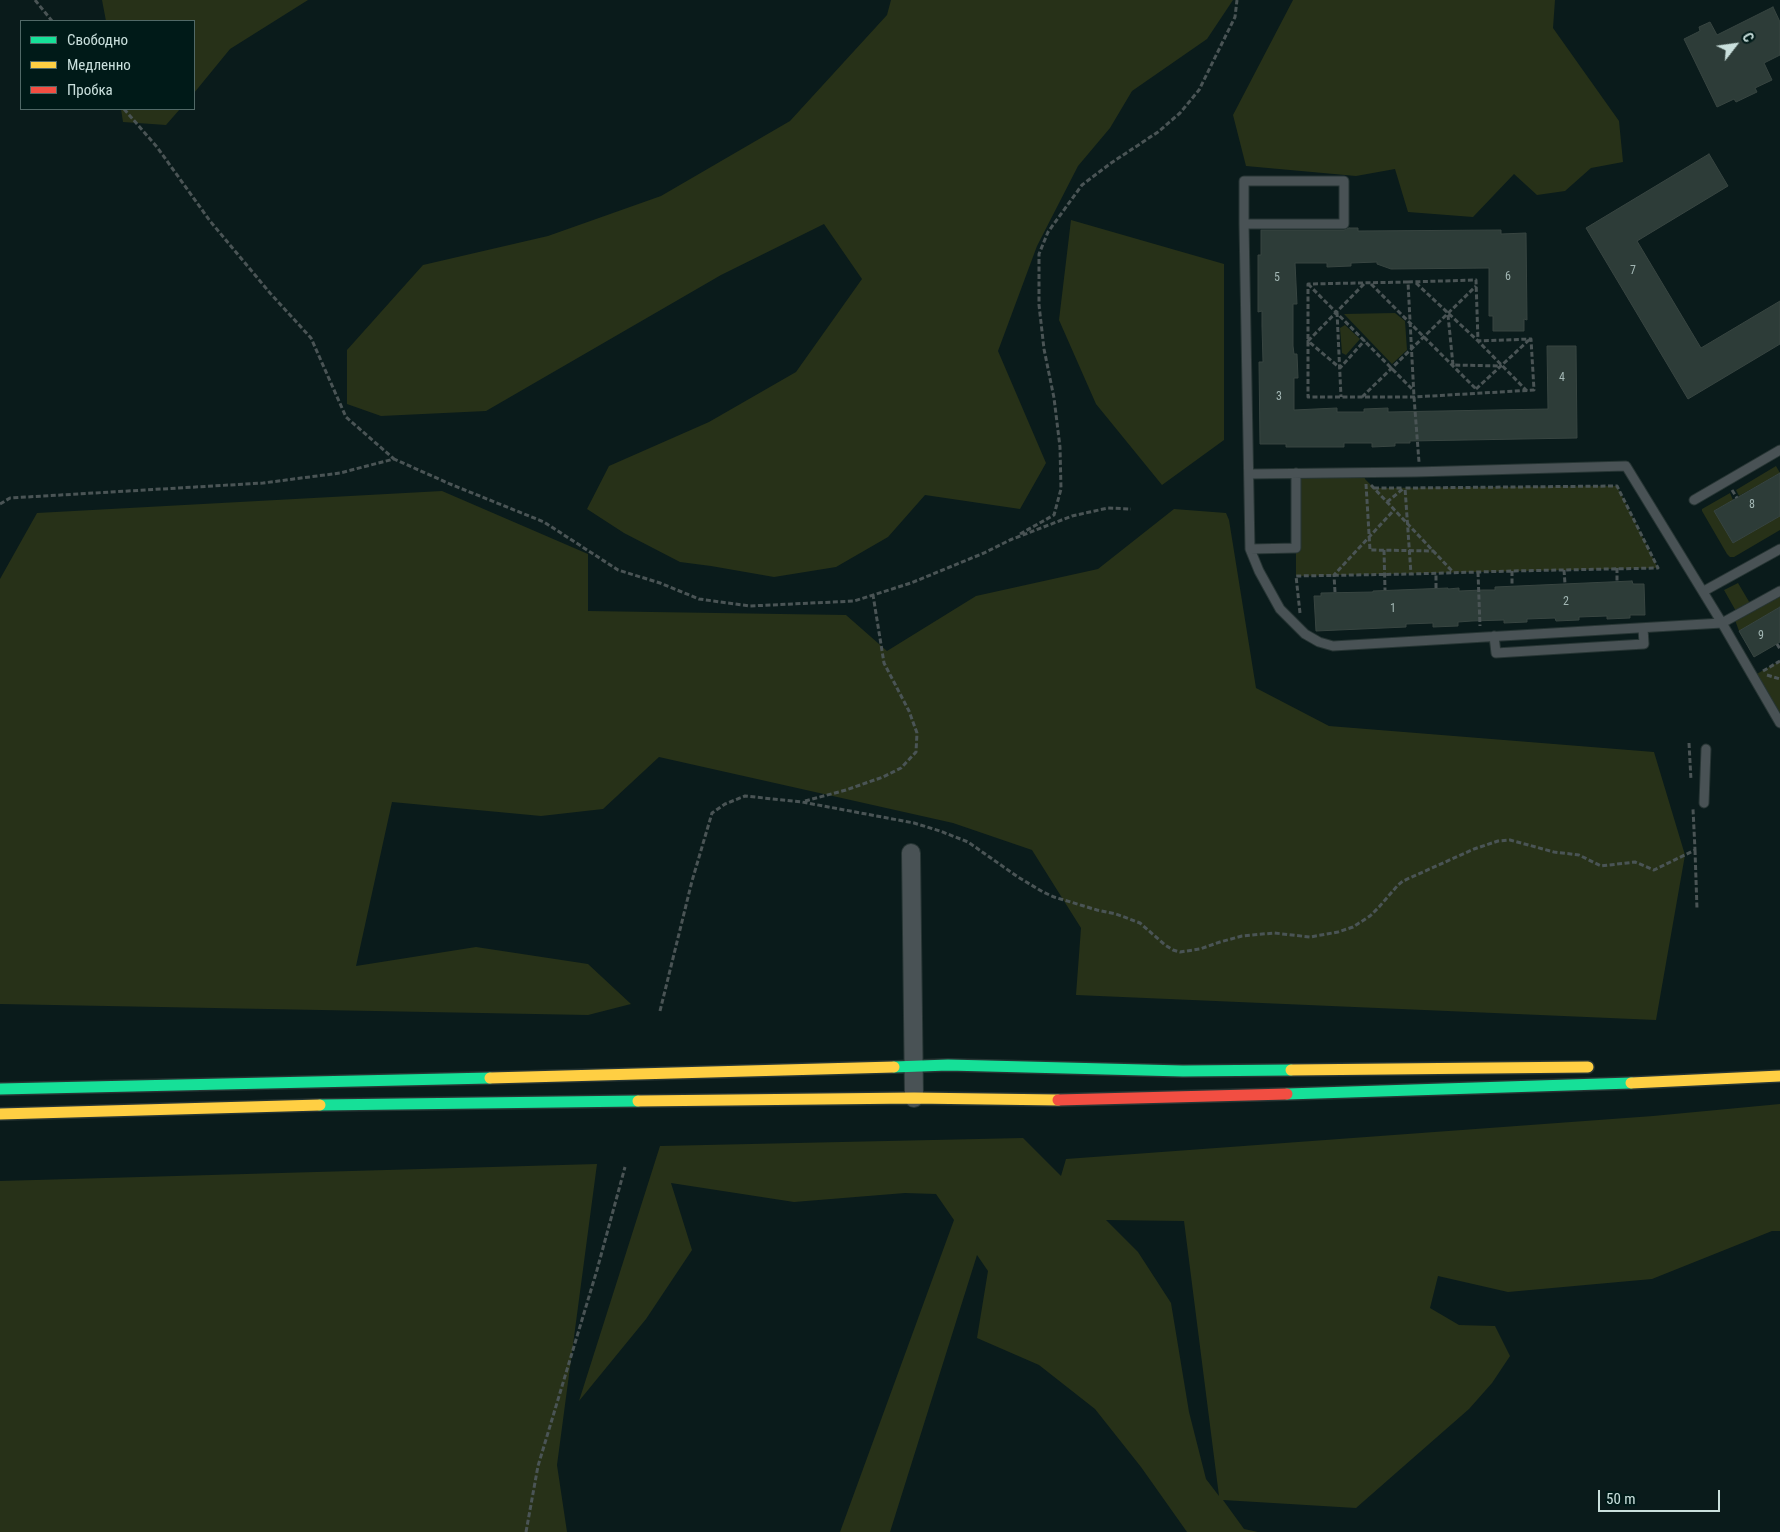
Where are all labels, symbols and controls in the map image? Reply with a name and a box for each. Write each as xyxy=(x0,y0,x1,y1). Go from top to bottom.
legend xyxy=(20,20,195,110)
north arrow xyxy=(1710,20,1760,70)
text: С xyxy=(1739,30,1757,45)
text: Свободно xyxy=(67,31,128,49)
text: Медленно xyxy=(67,56,131,74)
text: Пробка xyxy=(67,81,113,99)
house number: 7 xyxy=(1630,264,1636,278)
house number: 6 xyxy=(1505,270,1511,284)
house number: 5 xyxy=(1274,271,1280,285)
house number: 4 xyxy=(1559,371,1565,385)
house number: 3 xyxy=(1276,390,1282,404)
house number: 8 xyxy=(1749,498,1755,512)
house number: 2 xyxy=(1563,595,1569,609)
house number: 1 xyxy=(1390,602,1396,616)
house number: 9 xyxy=(1758,629,1764,643)
scale bar xyxy=(1600,1480,1722,1512)
text: 50 m xyxy=(1606,1490,1636,1508)

